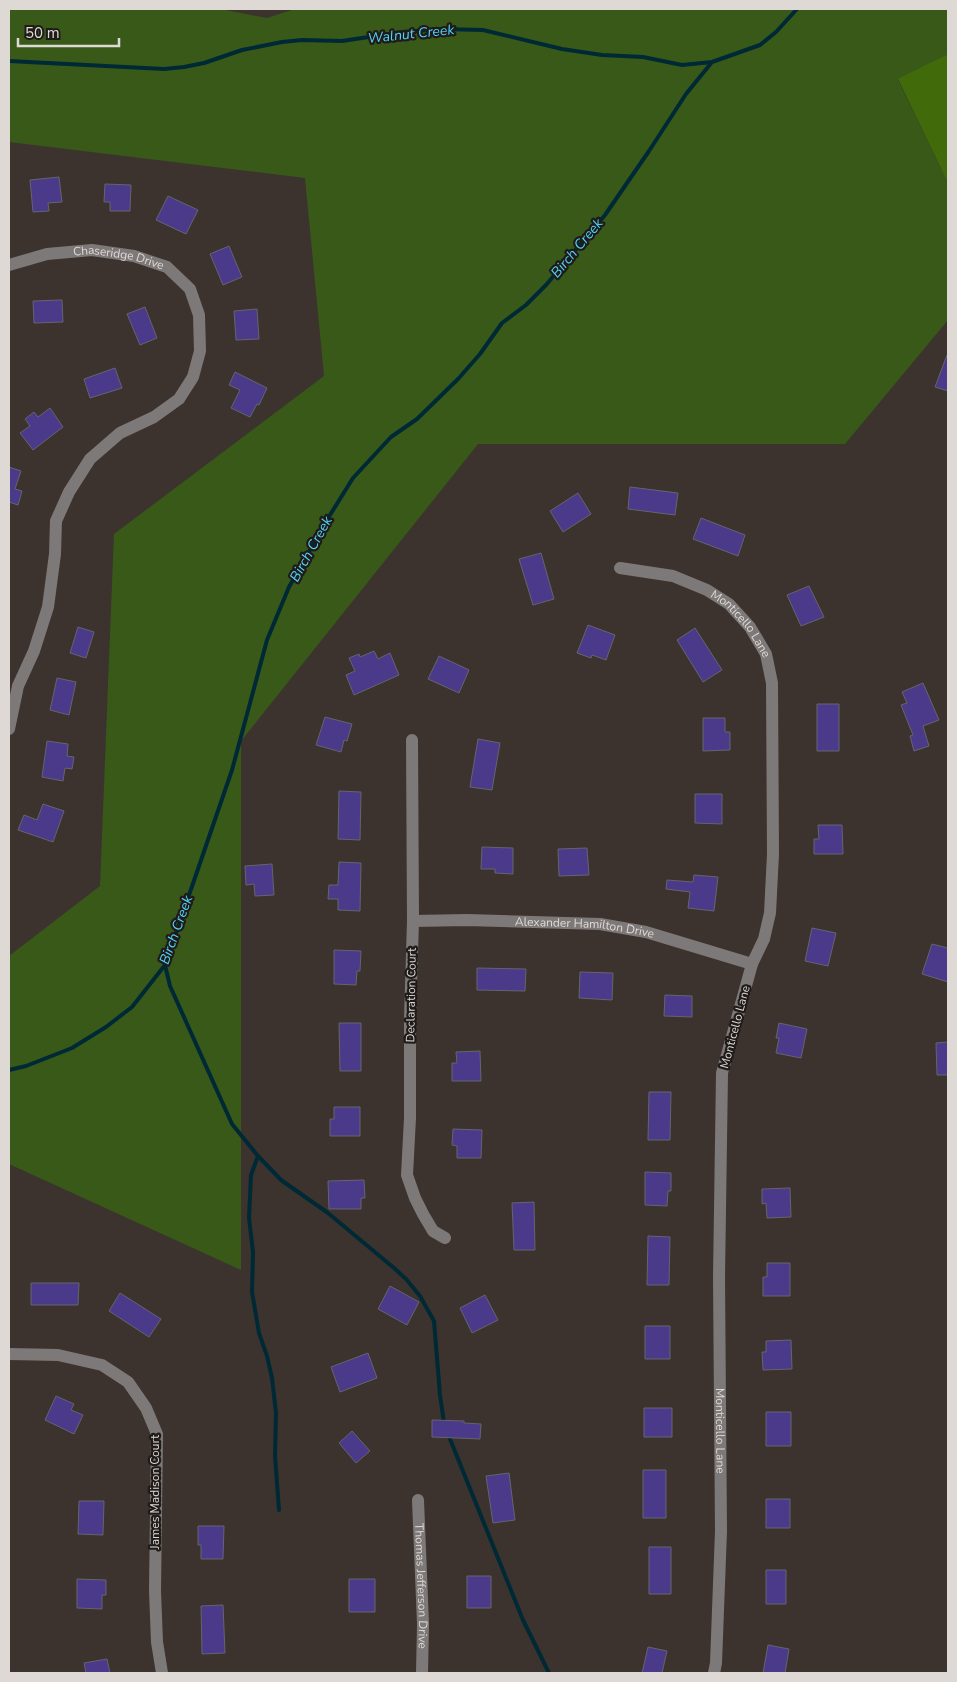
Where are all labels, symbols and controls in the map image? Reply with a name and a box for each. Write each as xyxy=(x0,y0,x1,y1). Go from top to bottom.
scale bar xyxy=(18,15,119,47)
water label: Walnut Creek xyxy=(367,20,456,48)
text: 50 m xyxy=(25,23,60,43)
water label: Birch Creek xyxy=(547,214,608,282)
street label: Chaseridge Drive xyxy=(72,242,166,273)
water label: Birch Creek xyxy=(285,512,337,585)
street label: Monticello Lane xyxy=(708,586,774,660)
water label: Birch Creek xyxy=(155,892,198,967)
street label: Alexander Hamilton Drive xyxy=(515,913,656,942)
street label: Declaration Court xyxy=(402,947,420,1043)
street label: Monticello Lane xyxy=(716,984,754,1070)
street label: Monticello Lane xyxy=(712,1388,729,1474)
street label: James Madison Court xyxy=(147,1434,163,1550)
street label: Thomas Jefferson Drive xyxy=(411,1523,431,1649)

